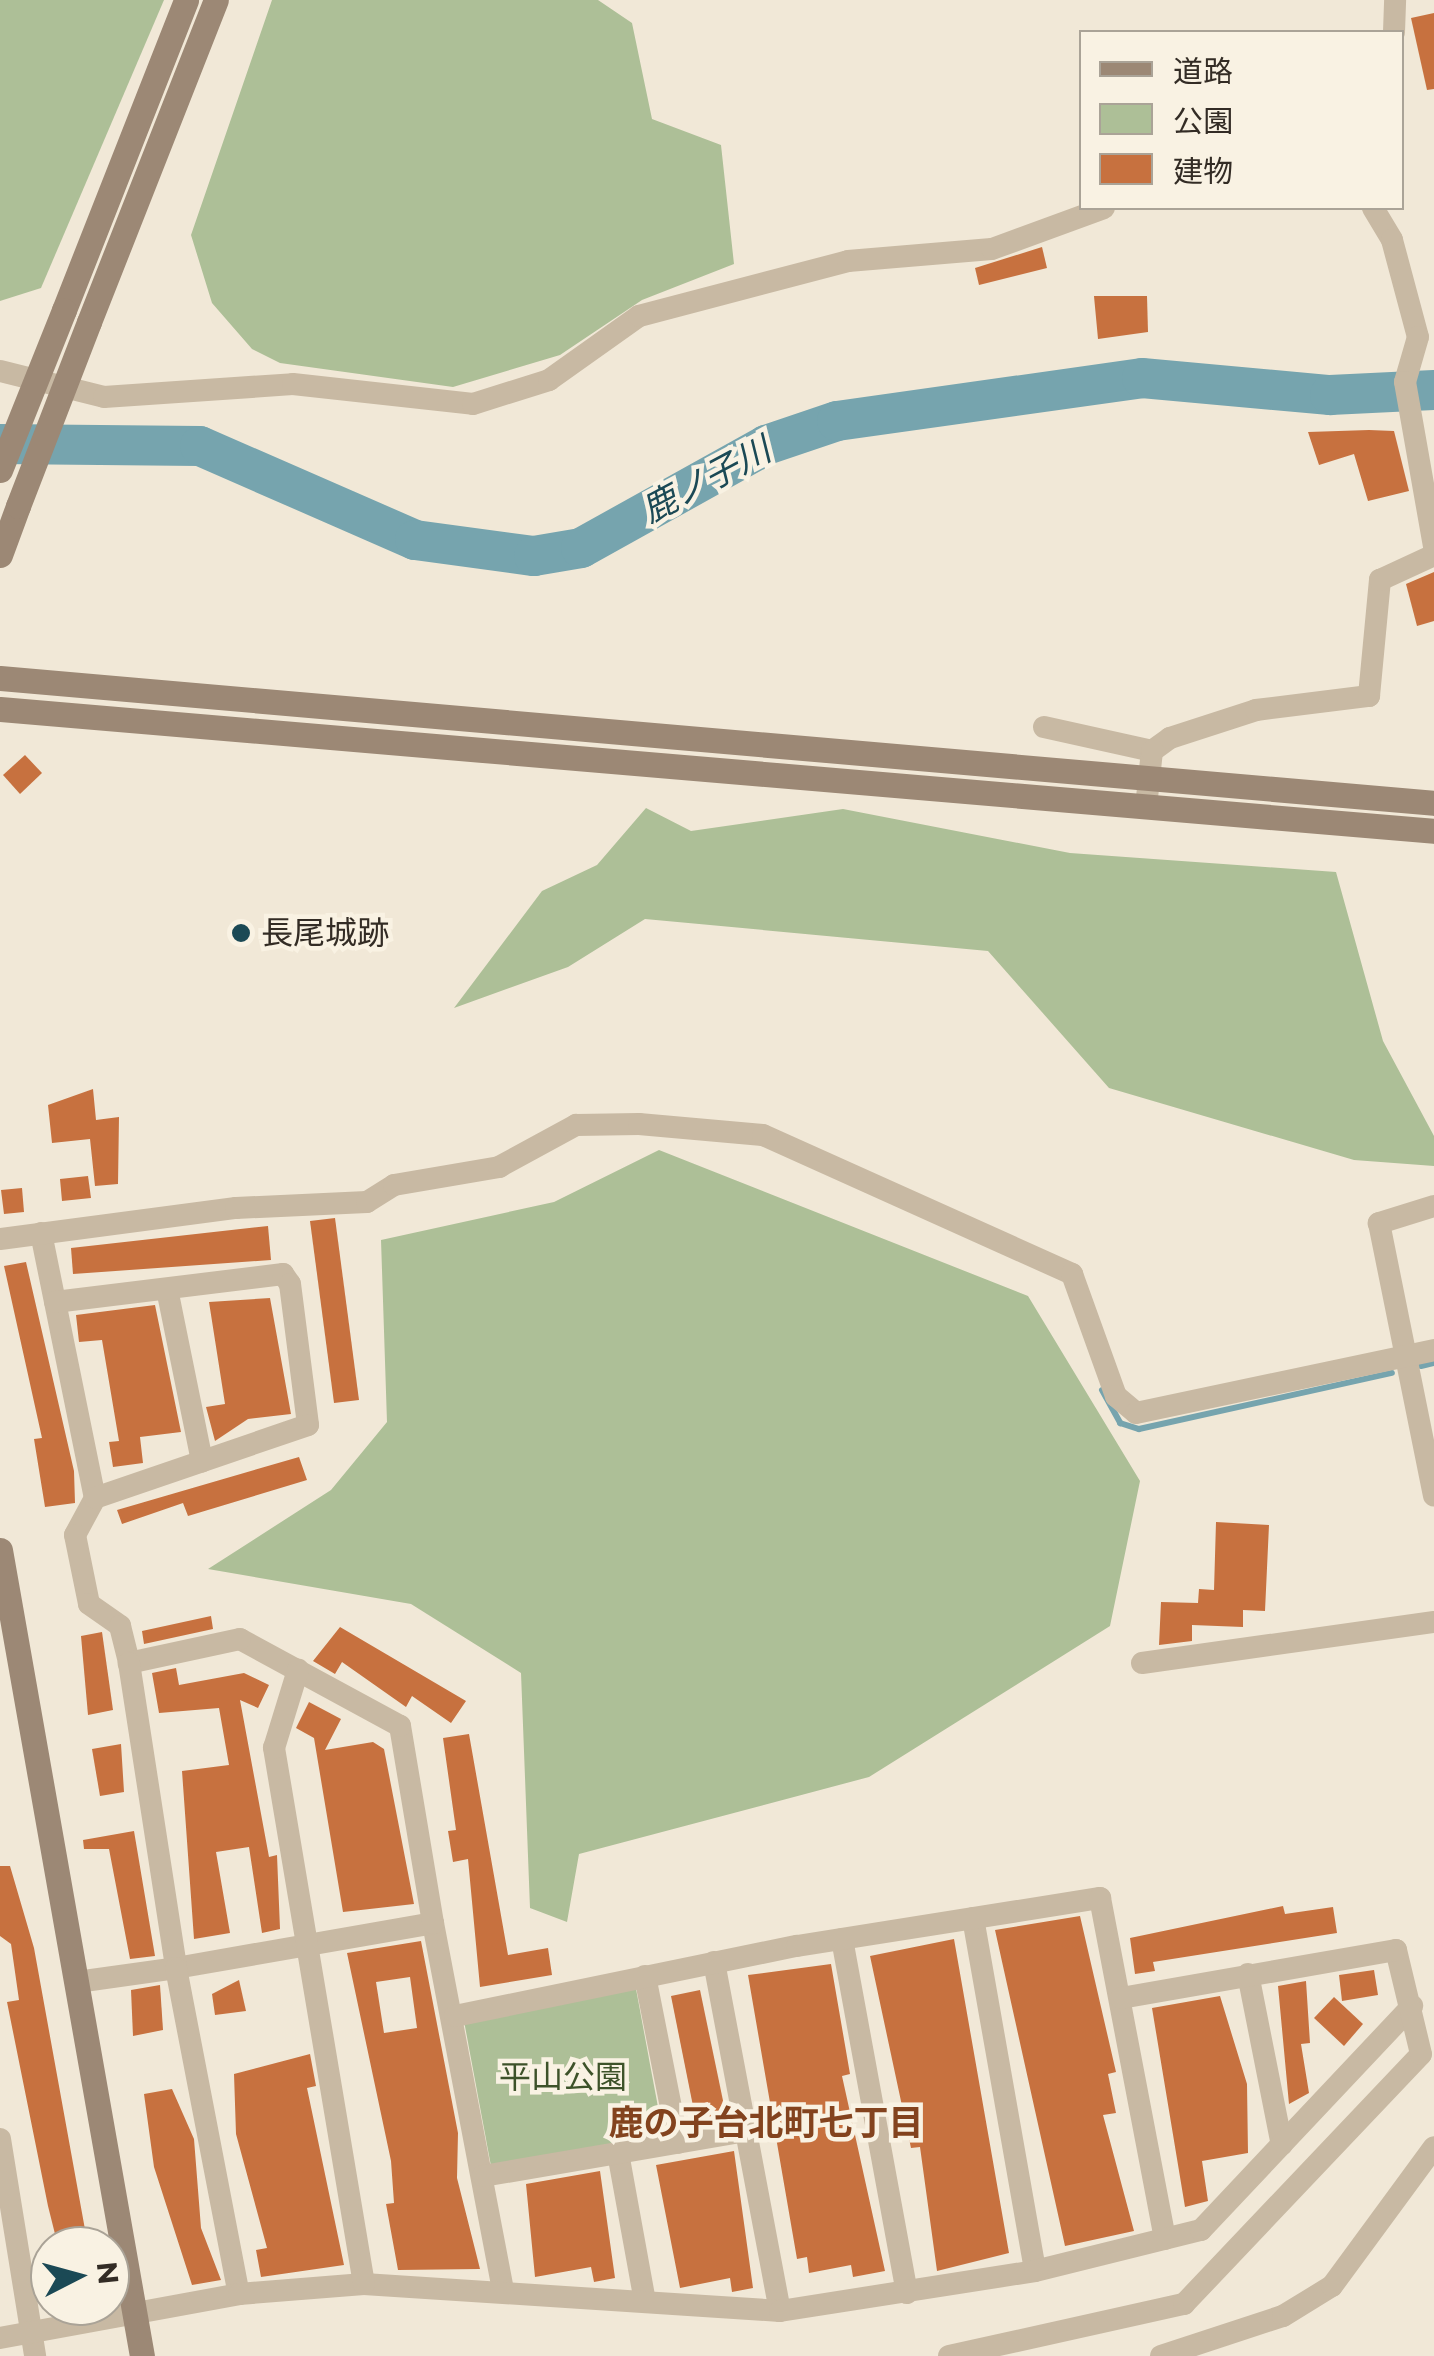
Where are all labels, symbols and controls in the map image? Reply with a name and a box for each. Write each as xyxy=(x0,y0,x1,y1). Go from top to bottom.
legend xyxy=(1079,30,1404,210)
text: 道路 xyxy=(1173,53,1233,90)
text: 公園 xyxy=(1173,103,1233,140)
text: 建物 xyxy=(1173,153,1233,190)
water label: 鹿ノ子川 xyxy=(634,429,778,531)
place label: 長尾城跡 xyxy=(261,914,389,952)
marker: 長尾城跡 xyxy=(230,922,252,944)
park label: 平山公園 xyxy=(499,2058,627,2096)
district label: 鹿の子台北町七丁目 xyxy=(609,2102,923,2144)
north arrow xyxy=(30,2226,130,2326)
text: N xyxy=(90,2260,126,2286)

